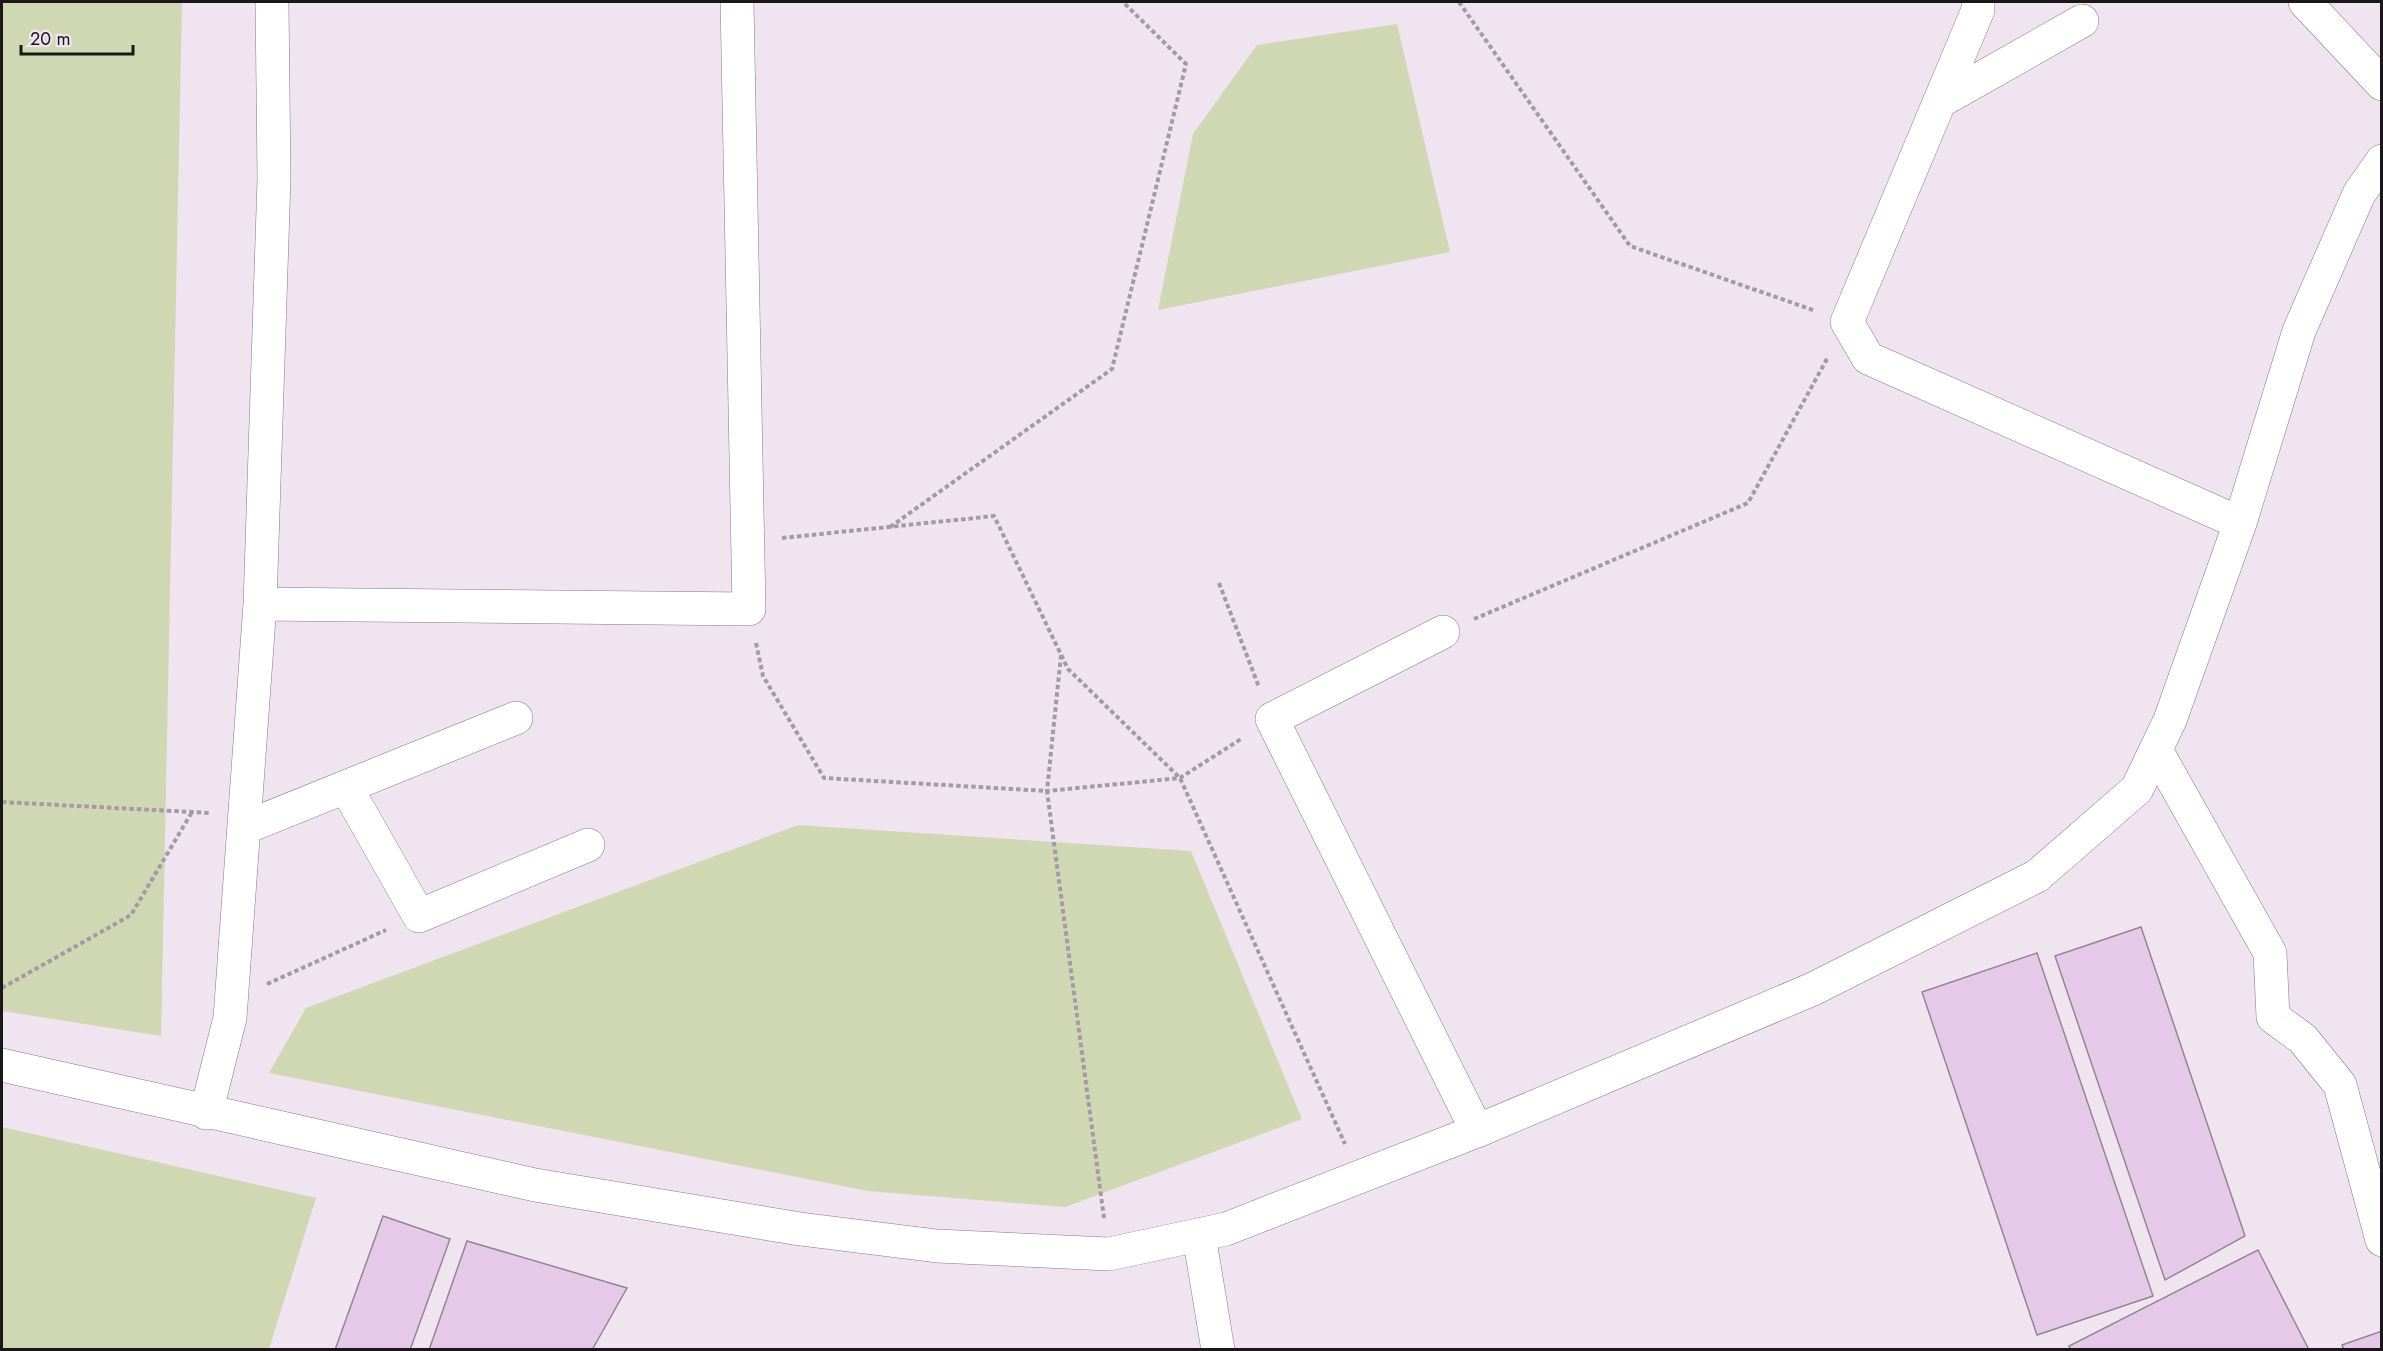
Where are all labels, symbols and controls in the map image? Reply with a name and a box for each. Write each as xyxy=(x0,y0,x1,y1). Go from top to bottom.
scale bar xyxy=(21,18,134,56)
text: 20 m xyxy=(30,26,70,52)

